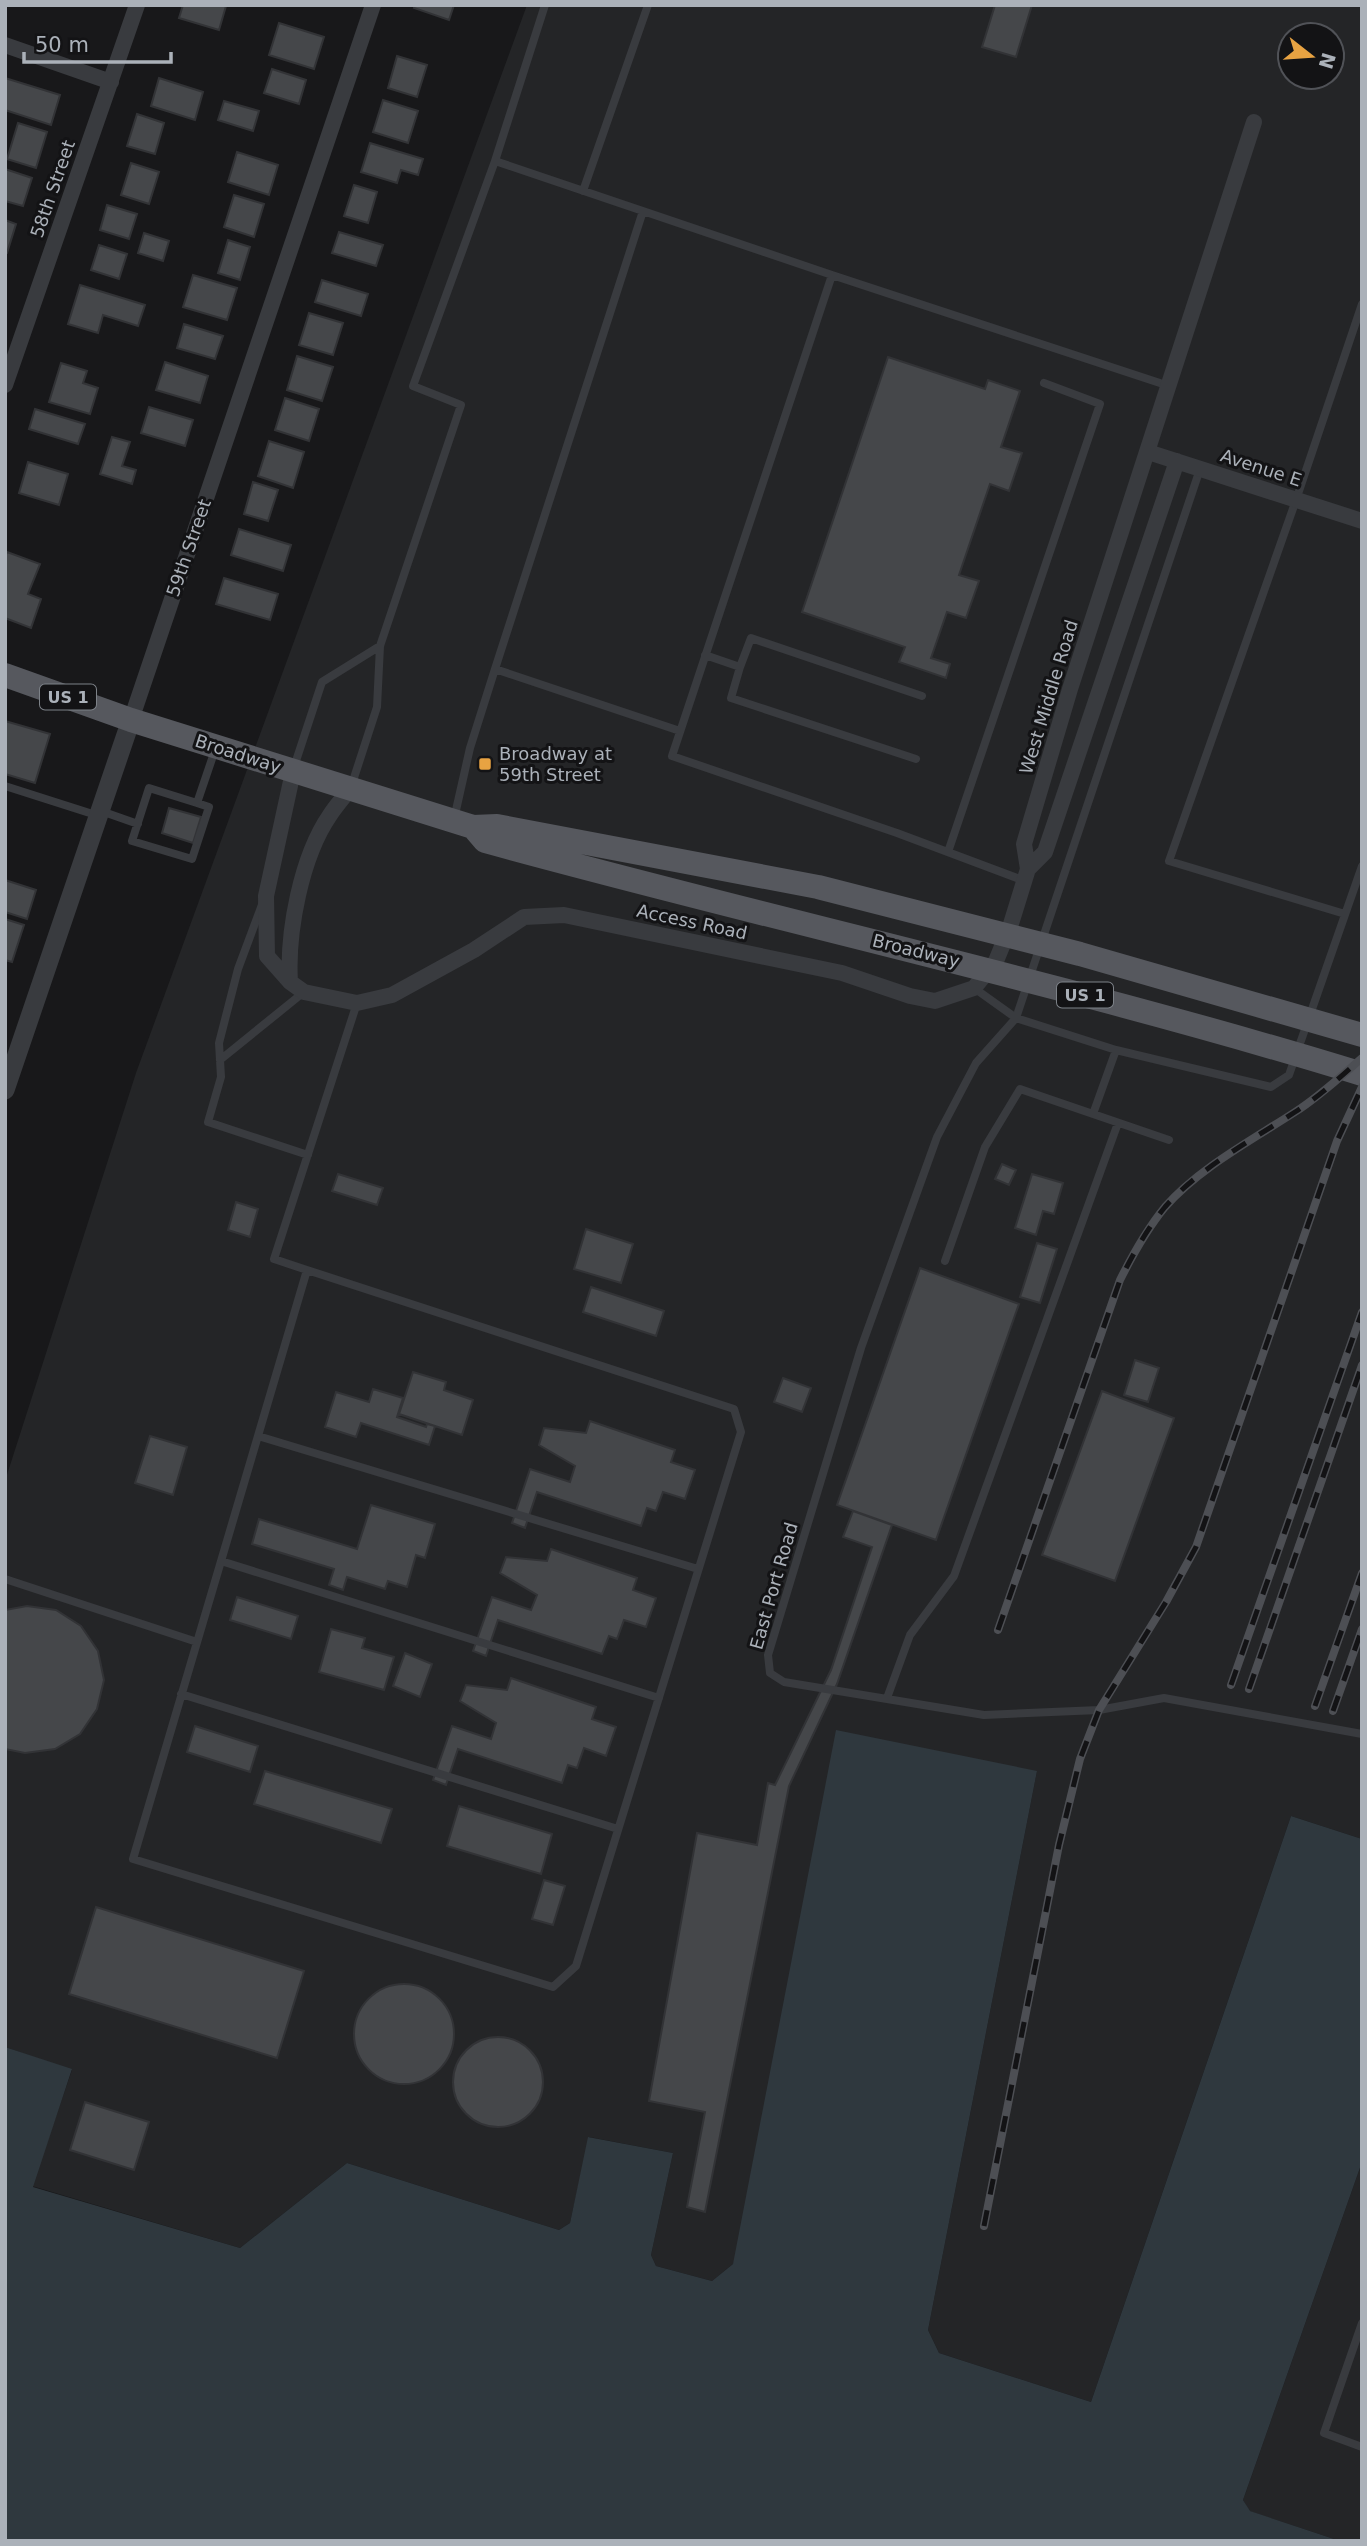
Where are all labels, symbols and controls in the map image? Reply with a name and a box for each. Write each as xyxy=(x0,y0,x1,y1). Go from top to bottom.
scale bar xyxy=(24,21,172,65)
north arrow xyxy=(1276,21,1346,91)
text: 50 m xyxy=(35,33,89,57)
text: N xyxy=(1314,50,1340,72)
street label: 58th Street xyxy=(26,137,79,240)
street label: Avenue E xyxy=(1218,445,1304,490)
street label: 59th Street xyxy=(162,496,215,599)
street label: West Middle Road xyxy=(1015,617,1082,777)
road number: US 1 xyxy=(40,684,96,710)
street label: Broadway xyxy=(192,730,284,777)
place label: Broadway at 59th Street xyxy=(499,743,612,785)
marker: Broadway at 59th Street xyxy=(477,756,493,772)
street label: Access Road xyxy=(635,900,749,943)
street label: Broadway xyxy=(870,930,962,972)
road number: US 1 xyxy=(1057,982,1113,1007)
street label: East Port Road xyxy=(745,1520,802,1652)

